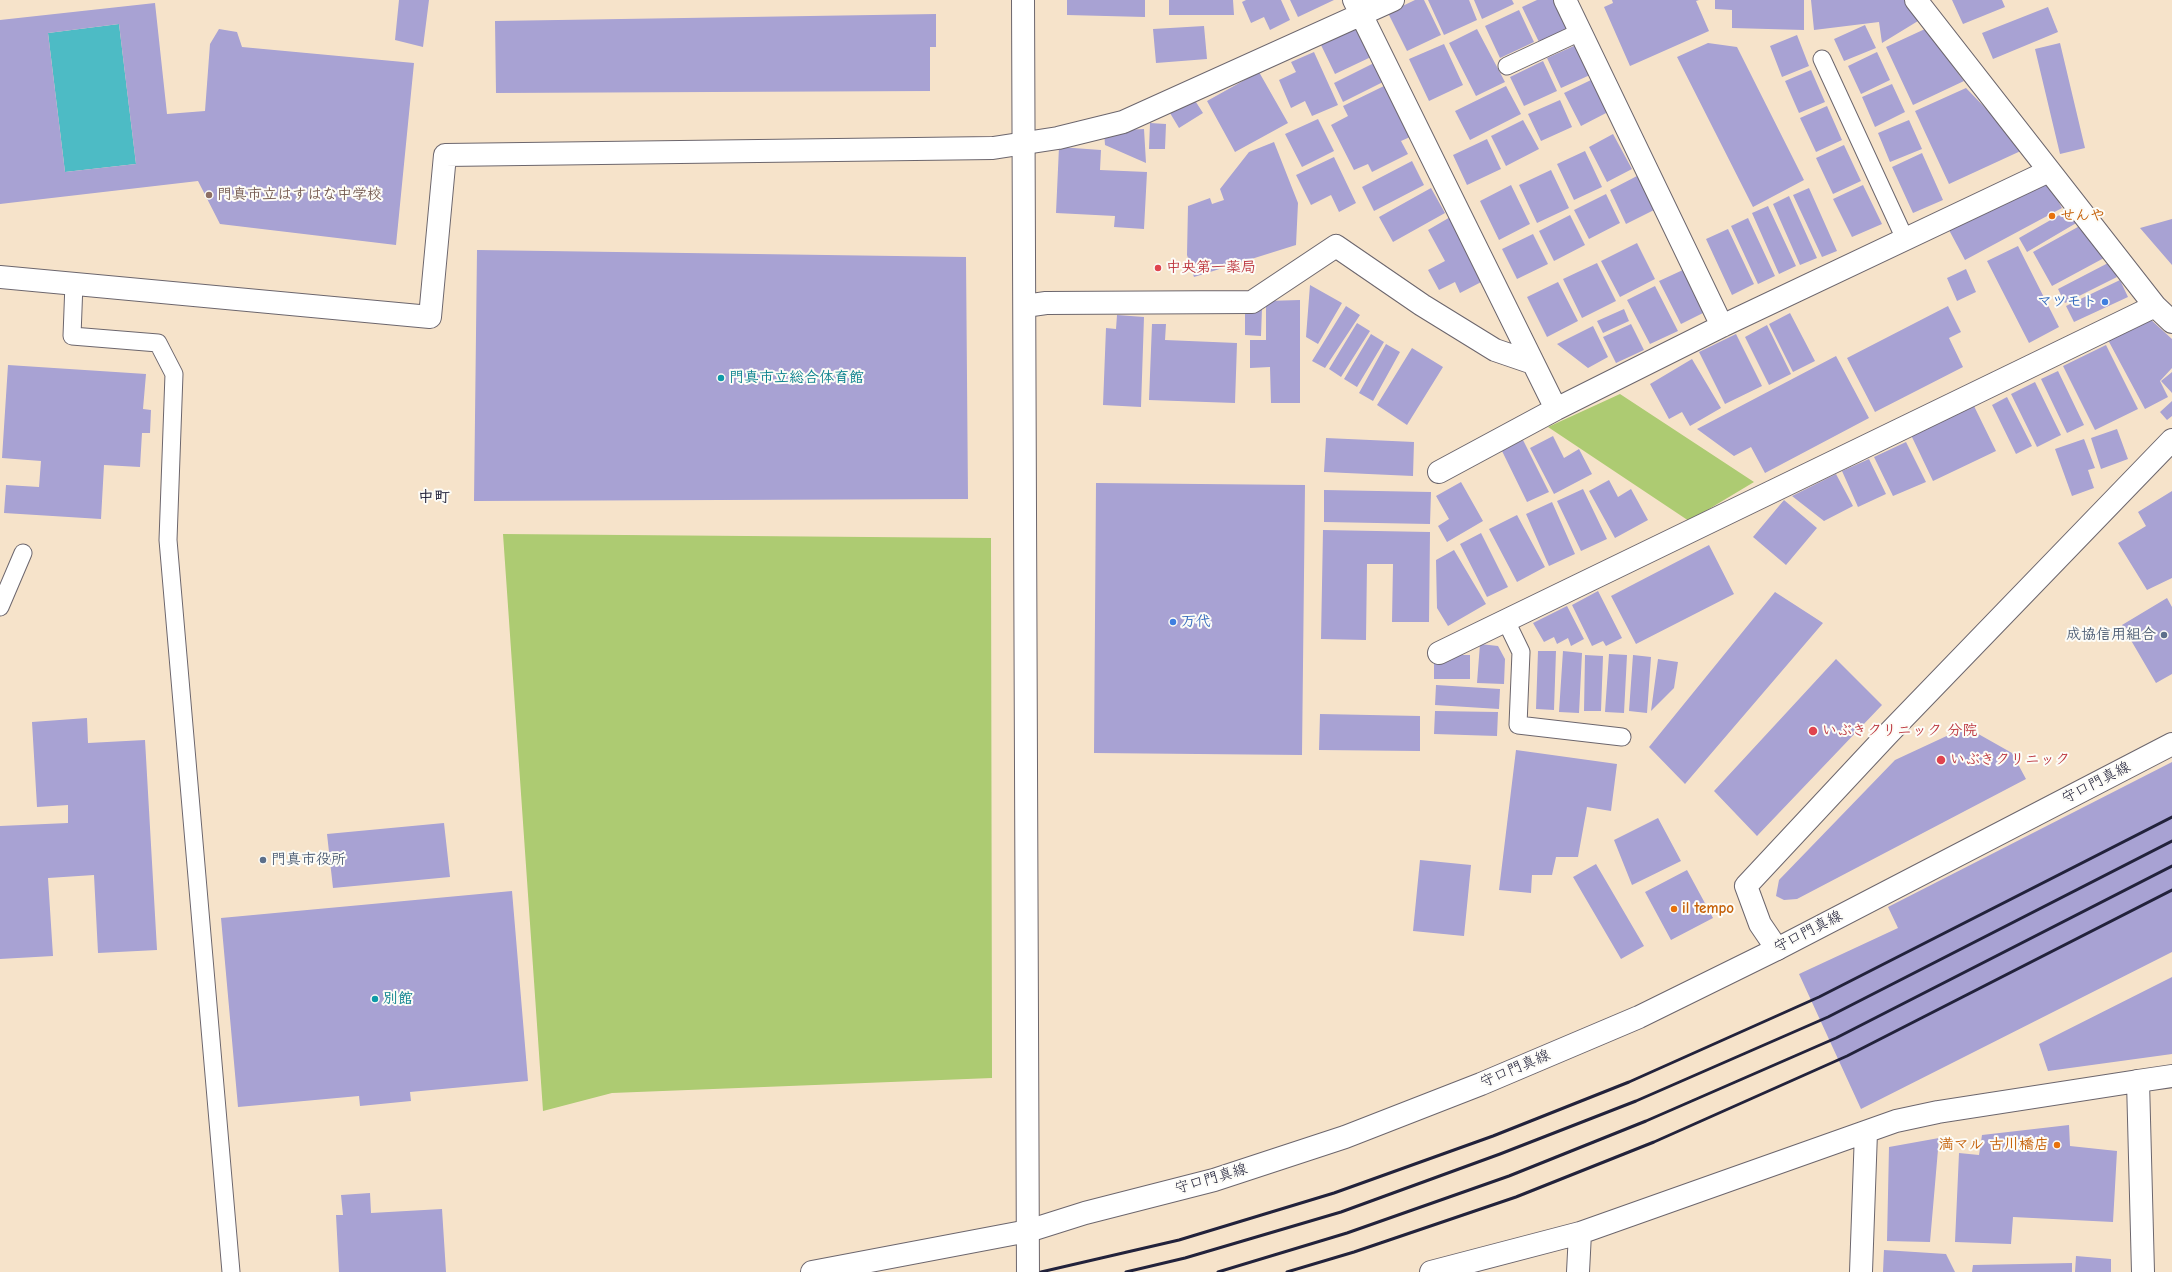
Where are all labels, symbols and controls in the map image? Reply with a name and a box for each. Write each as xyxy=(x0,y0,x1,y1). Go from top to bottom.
place label: 門真市立はすはな中学校 xyxy=(217,186,382,204)
marker: 門真市立はすはな中学校 xyxy=(204,190,214,200)
place label: せんや xyxy=(2060,207,2105,225)
marker: せんや xyxy=(2047,211,2057,221)
place label: 中央第一薬局 xyxy=(1166,259,1256,277)
marker: 中央第一薬局 xyxy=(1153,263,1163,273)
place label: マツモト xyxy=(2037,293,2097,311)
marker: マツモト xyxy=(2100,297,2110,307)
place label: 門真市立総合体育館 xyxy=(729,369,864,387)
marker: 門真市立総合体育館 xyxy=(716,373,726,383)
district label: 中町 xyxy=(418,487,450,507)
place label: 万代 xyxy=(1181,613,1211,631)
marker: 万代 xyxy=(1168,617,1178,627)
place label: 成協信用組合 xyxy=(2066,626,2156,644)
marker: 成協信用組合 xyxy=(2159,630,2169,640)
place label: いぶきクリニック 分院 xyxy=(1822,722,1977,740)
marker: いぶきクリニック 分院 xyxy=(1807,725,1819,737)
place label: いぶきクリニック xyxy=(1950,751,2070,769)
marker: いぶきクリニック xyxy=(1935,754,1947,766)
street label: 守口門真線 xyxy=(2059,758,2133,808)
place label: 門真市役所 xyxy=(271,851,346,869)
marker: 門真市役所 xyxy=(258,855,268,865)
place label: il tempo xyxy=(1682,900,1734,918)
marker: il tempo xyxy=(1669,904,1679,914)
street label: 守口門真線 xyxy=(1771,907,1845,957)
place label: 別館 xyxy=(383,990,413,1008)
marker: 別館 xyxy=(370,994,380,1004)
street label: 守口門真線 xyxy=(1477,1046,1553,1092)
place label: 満マル 古川橋店 xyxy=(1939,1136,2049,1154)
marker: 満マル 古川橋店 xyxy=(2052,1140,2062,1150)
street label: 守口門真線 xyxy=(1172,1160,1250,1198)

